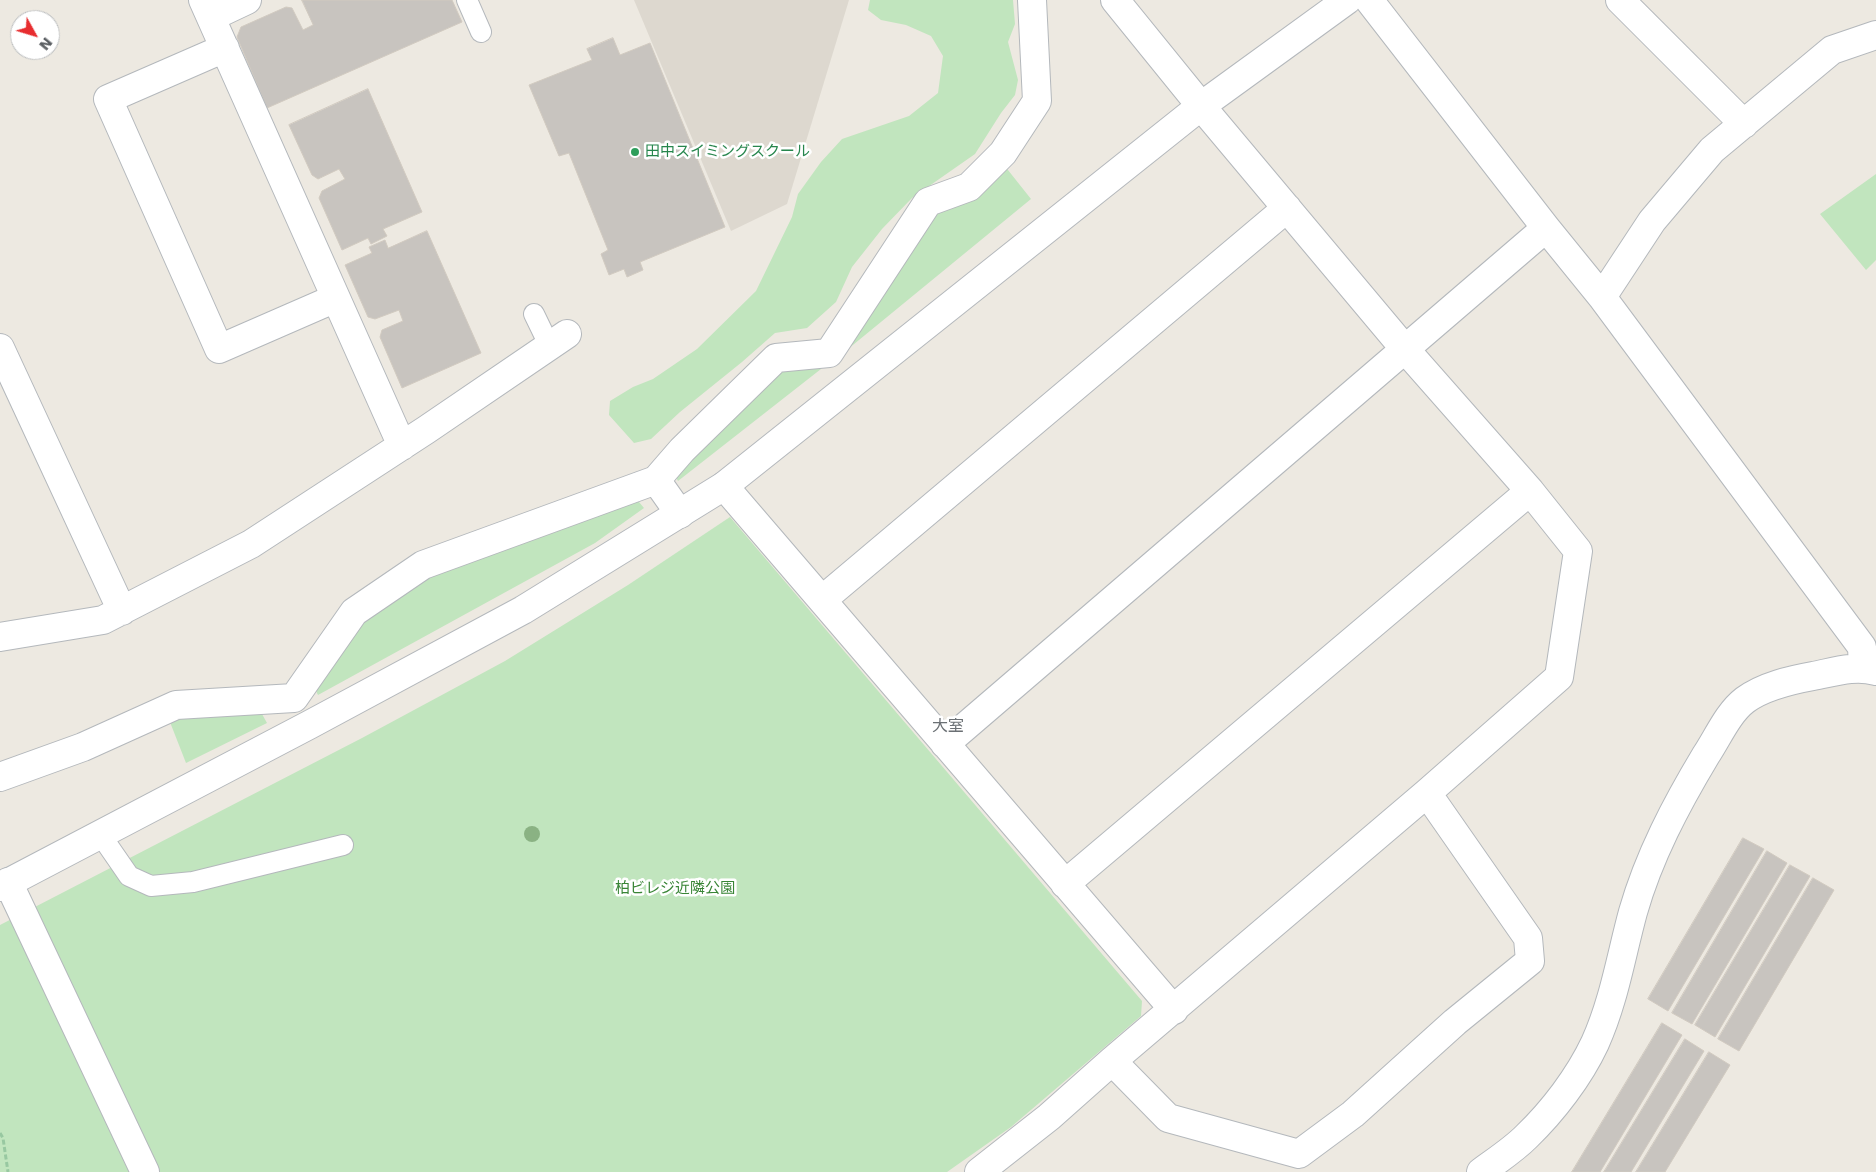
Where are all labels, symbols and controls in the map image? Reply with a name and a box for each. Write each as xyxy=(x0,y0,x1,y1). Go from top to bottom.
north arrow xyxy=(10,10,60,60)
text: N xyxy=(36,34,56,53)
place label: 田中スイミングスクール xyxy=(645,143,810,161)
marker: 田中スイミングスクール xyxy=(629,146,641,158)
district label: 大室 xyxy=(932,717,964,737)
park label: 柏ビレジ近隣公園 xyxy=(615,880,735,898)

